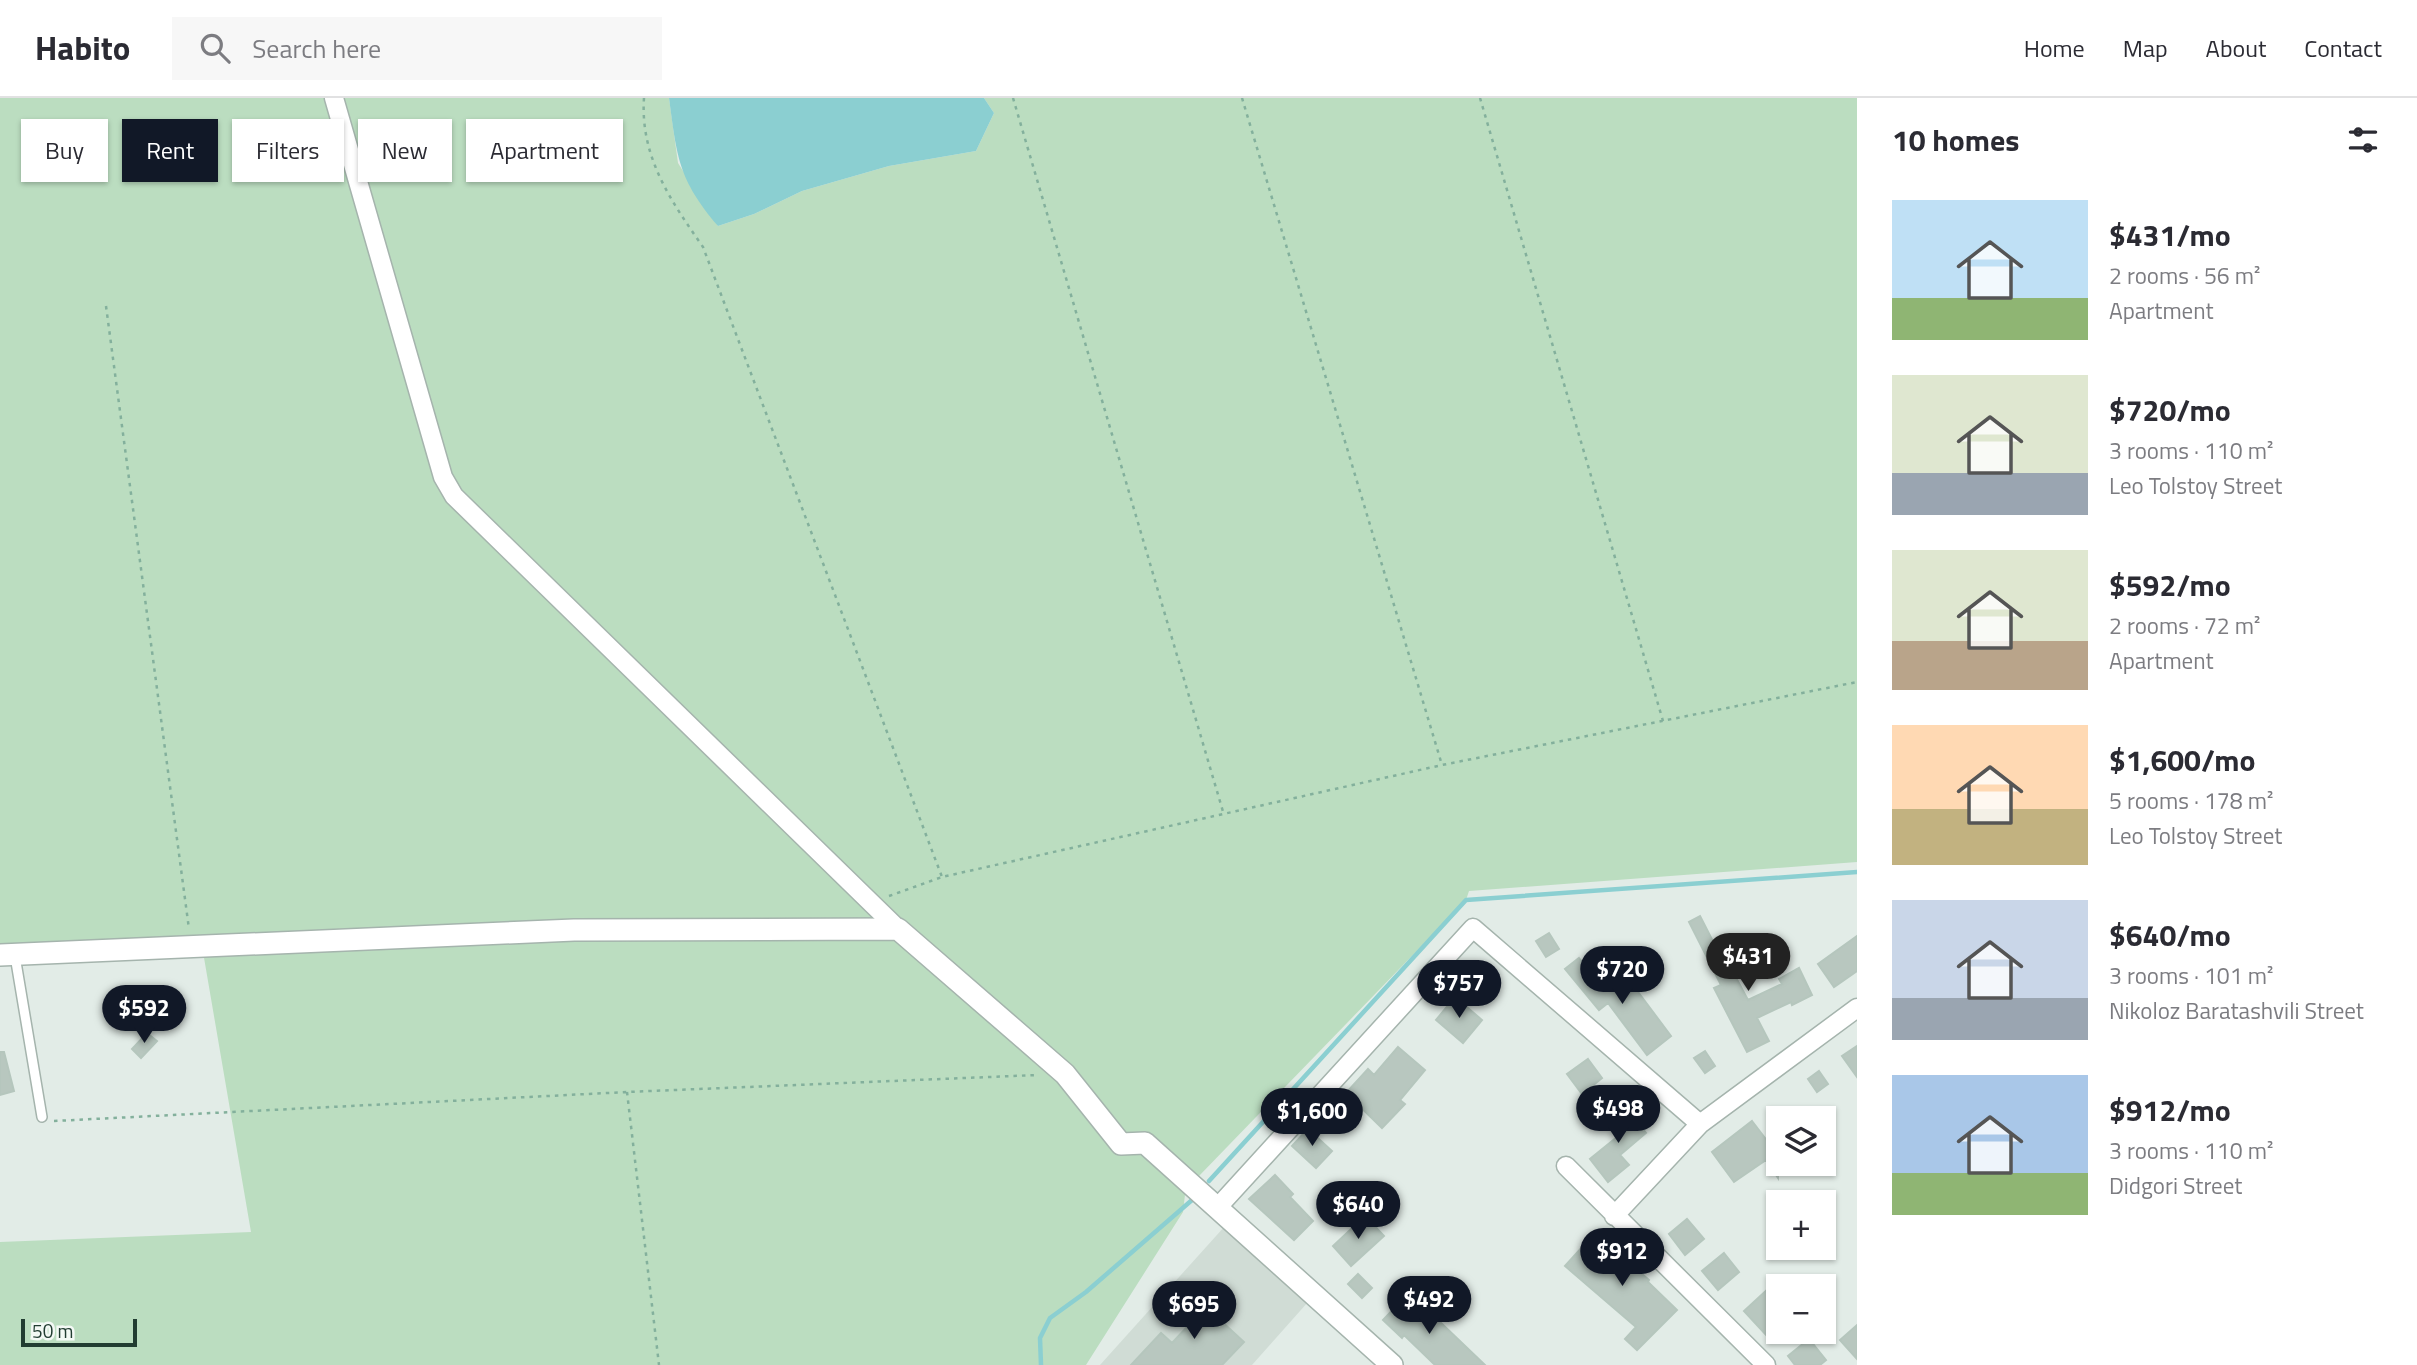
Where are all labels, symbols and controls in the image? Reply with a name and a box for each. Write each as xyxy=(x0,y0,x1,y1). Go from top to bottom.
search box xyxy=(172,17,662,80)
text: Habito xyxy=(35,23,130,73)
icon: search xyxy=(196,29,234,67)
text: Search here xyxy=(252,29,381,68)
text: Home xyxy=(2024,30,2085,66)
text: Map xyxy=(2123,30,2168,66)
text: About xyxy=(2206,30,2266,66)
text: Contact xyxy=(2304,30,2382,66)
text: 10 homes xyxy=(1892,117,2019,163)
chip: Buy xyxy=(21,119,108,182)
chip: Rent xyxy=(122,119,218,182)
chip: Filters xyxy=(232,119,344,182)
chip: New xyxy=(358,119,452,182)
chip: Apartment xyxy=(466,119,623,182)
icon: filters xyxy=(2344,121,2382,159)
text: $431/mo xyxy=(2109,212,2231,258)
icon: home xyxy=(1948,228,2032,312)
text: 2 rooms · 56 m² xyxy=(2109,258,2260,293)
text: Apartment xyxy=(2109,293,2214,328)
text: $720/mo xyxy=(2109,387,2231,433)
icon: home xyxy=(1948,403,2032,487)
text: 3 rooms · 110 m² xyxy=(2109,433,2273,468)
text: Leo Tolstoy Street xyxy=(2109,468,2282,503)
text: $592/mo xyxy=(2109,562,2231,608)
icon: home xyxy=(1948,578,2032,662)
text: 2 rooms · 72 m² xyxy=(2109,608,2260,643)
text: Apartment xyxy=(2109,643,2214,678)
text: $1,600/mo xyxy=(2109,737,2255,783)
icon: home xyxy=(1948,753,2032,837)
text: 5 rooms · 178 m² xyxy=(2109,783,2273,818)
text: Leo Tolstoy Street xyxy=(2109,818,2282,853)
text: $640/mo xyxy=(2109,912,2231,958)
icon: home xyxy=(1948,928,2032,1012)
pin: $431 xyxy=(1707,934,1789,993)
text: $431 xyxy=(1722,938,1774,973)
pin: $720 xyxy=(1581,946,1663,1006)
text: $720 xyxy=(1596,951,1648,986)
text: 3 rooms · 101 m² xyxy=(2109,958,2273,993)
pin: $757 xyxy=(1418,960,1500,1020)
text: $757 xyxy=(1433,965,1485,1000)
pin: $592 xyxy=(103,986,185,1045)
text: $592 xyxy=(118,990,170,1025)
text: Nikoloz Baratashvili Street xyxy=(2109,993,2364,1028)
pin: $498 xyxy=(1577,1086,1659,1145)
text: $912/mo xyxy=(2109,1087,2231,1133)
pin: $1,600 xyxy=(1255,1088,1369,1148)
text: $498 xyxy=(1592,1090,1644,1125)
text: $1,600 xyxy=(1277,1093,1347,1128)
icon: home xyxy=(1948,1103,2032,1187)
map controls xyxy=(1766,1106,1836,1344)
button: layers xyxy=(1766,1106,1836,1176)
text: 3 rooms · 110 m² xyxy=(2109,1133,2273,1168)
text: Didgori Street xyxy=(2109,1168,2242,1203)
pin: $640 xyxy=(1317,1182,1399,1241)
text: $640 xyxy=(1332,1186,1384,1221)
button: + xyxy=(1766,1190,1836,1260)
pin: $912 xyxy=(1581,1228,1663,1288)
text: $912 xyxy=(1596,1233,1648,1268)
button: − xyxy=(1766,1274,1836,1344)
pin: $492 xyxy=(1388,1276,1470,1336)
text: $492 xyxy=(1403,1281,1455,1316)
pin: $695 xyxy=(1153,1282,1235,1341)
text: $695 xyxy=(1168,1286,1220,1321)
scale bar xyxy=(21,1316,136,1348)
text: 50 m xyxy=(32,1316,73,1345)

